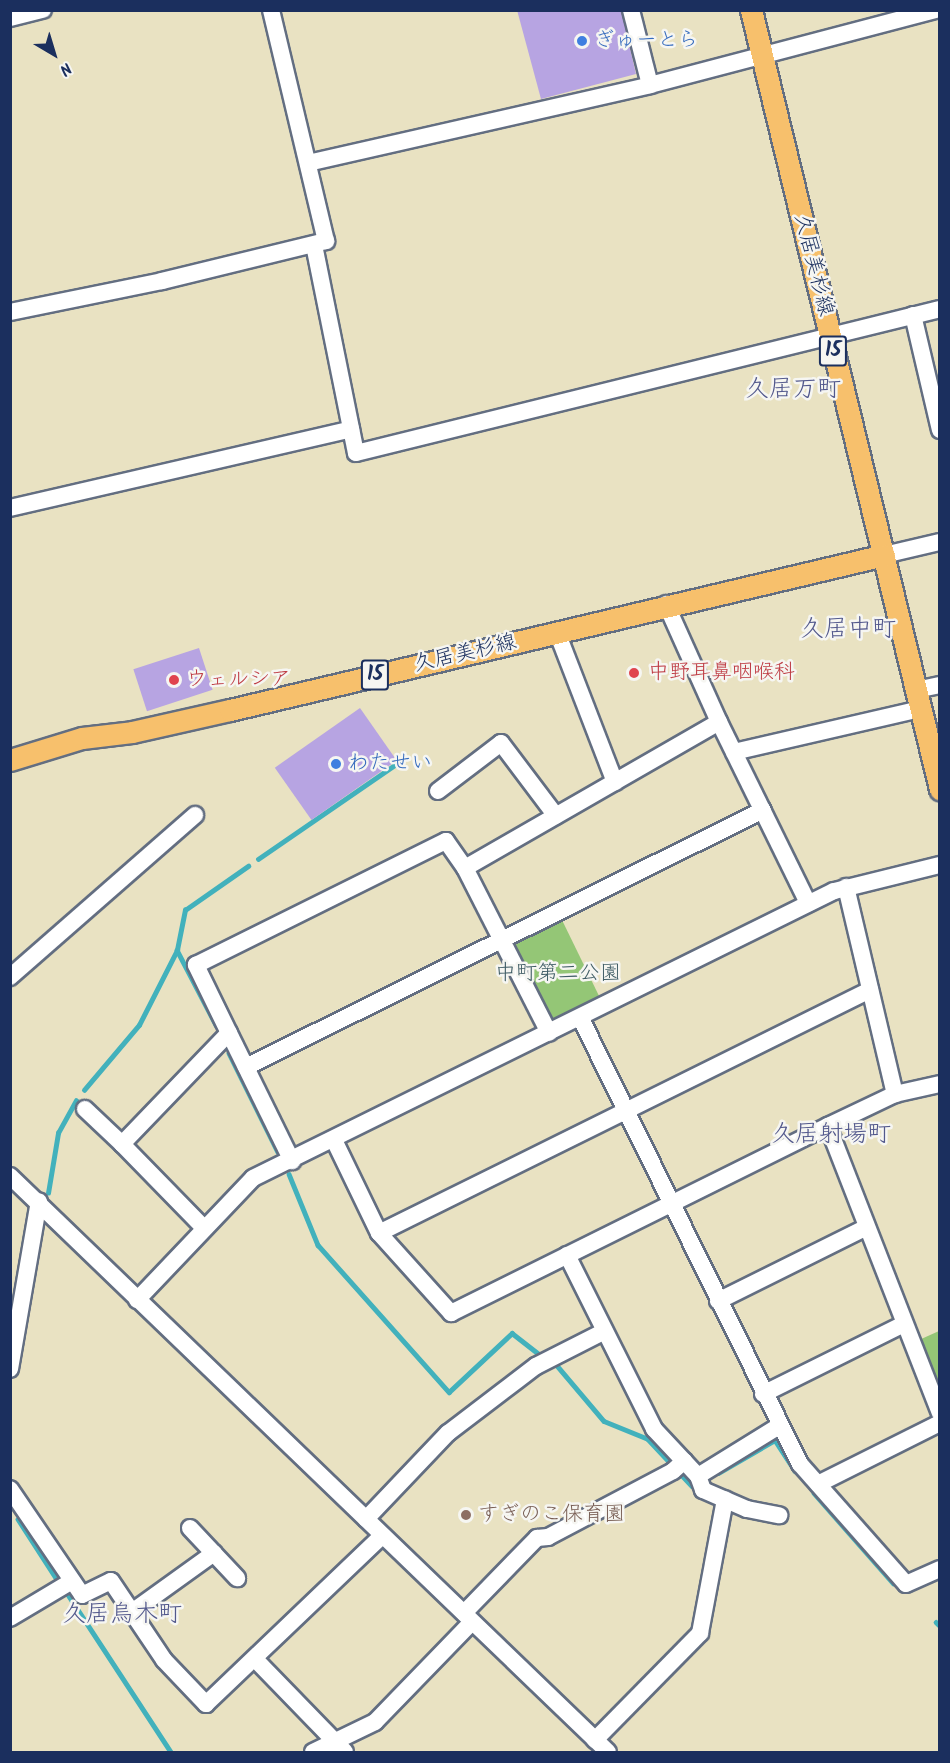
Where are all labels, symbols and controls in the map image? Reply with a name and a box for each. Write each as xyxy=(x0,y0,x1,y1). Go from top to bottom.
north arrow xyxy=(24,24,84,84)
place label: ぎゅーとら xyxy=(594,28,699,54)
marker: ぎゅーとら xyxy=(575,34,589,48)
text: N xyxy=(54,56,77,82)
street label: 久居美杉線 xyxy=(788,211,838,319)
road number: 15 xyxy=(818,334,848,368)
district label: 久居万町 xyxy=(745,376,841,404)
district label: 久居中町 xyxy=(800,616,896,644)
street label: 久居美杉線 xyxy=(411,630,519,678)
road number: 15 xyxy=(360,658,390,692)
place label: 中野耳鼻咽喉科 xyxy=(648,660,795,686)
marker: 中野耳鼻咽喉科 xyxy=(625,664,643,682)
place label: ウェルシア xyxy=(186,667,291,693)
marker: ウェルシア xyxy=(167,673,181,687)
place label: わたせい xyxy=(348,751,432,777)
marker: わたせい xyxy=(329,757,343,771)
park label: 中町第二公園 xyxy=(495,961,621,987)
district label: 久居射場町 xyxy=(771,1121,891,1149)
place label: すぎのこ保育園 xyxy=(478,1502,625,1528)
marker: すぎのこ保育園 xyxy=(459,1508,473,1522)
district label: 久居烏木町 xyxy=(62,1601,182,1629)

